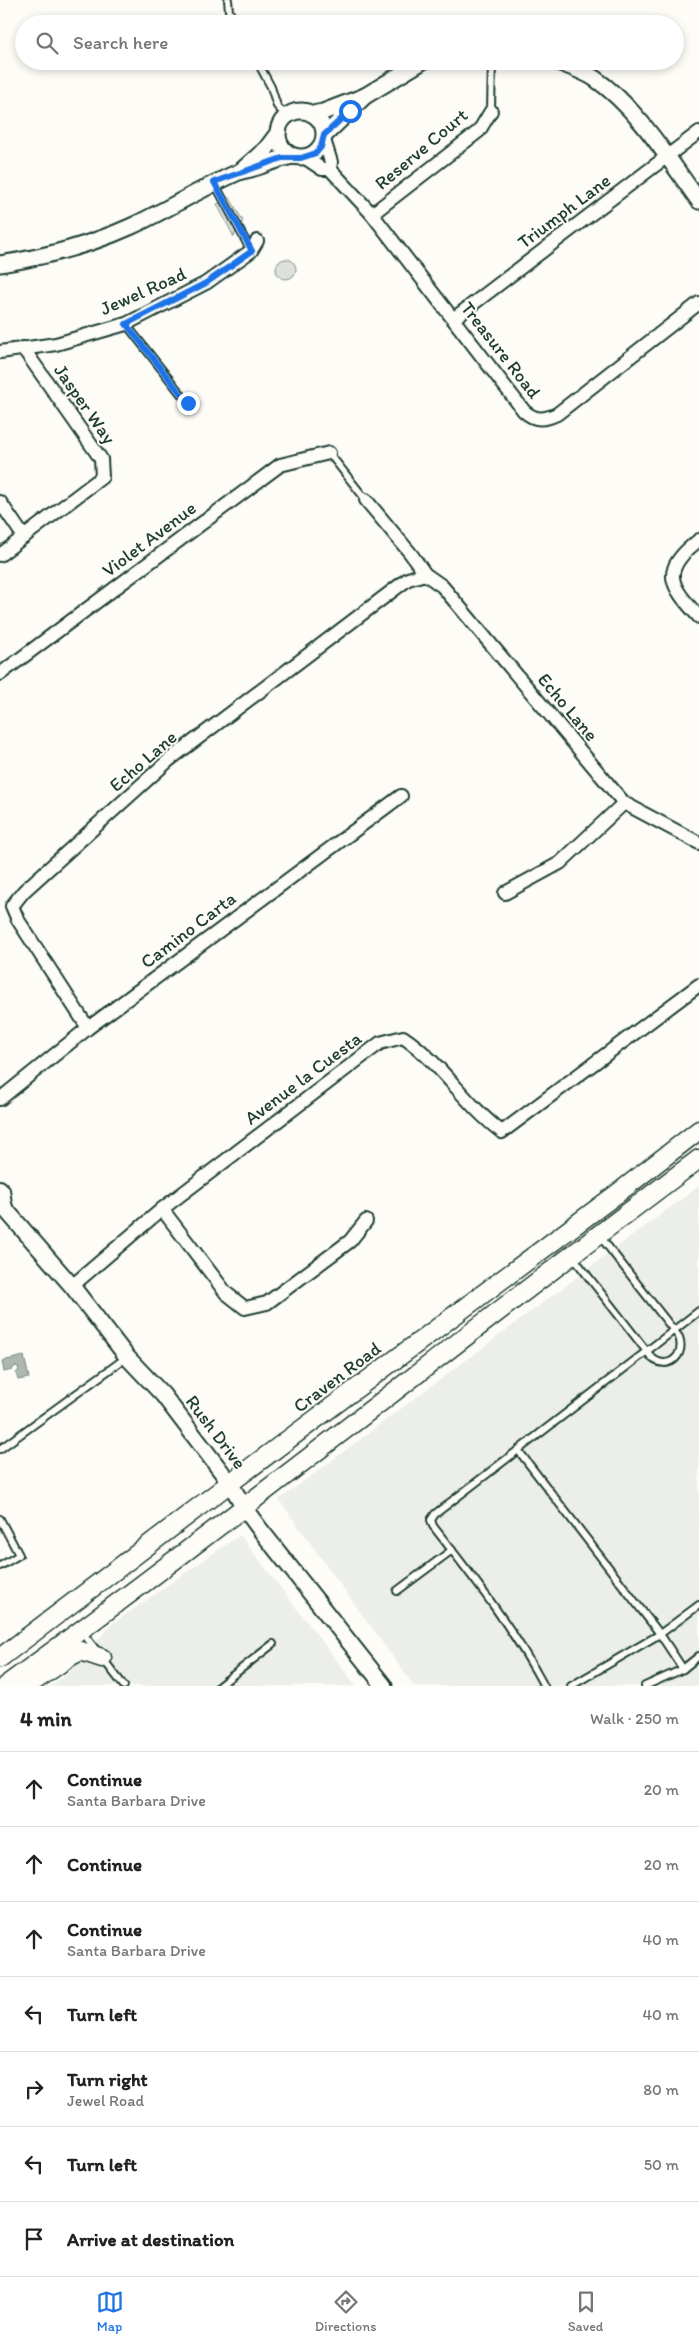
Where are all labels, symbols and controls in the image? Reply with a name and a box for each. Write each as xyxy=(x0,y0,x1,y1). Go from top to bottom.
search box xyxy=(15,15,684,70)
icon: search xyxy=(33,29,61,57)
text: Search here xyxy=(73,31,168,54)
route start xyxy=(339,100,362,123)
street label: Reserve Court xyxy=(370,103,472,195)
street label: Triumph Lane xyxy=(513,169,615,253)
street label: Jewel Road xyxy=(96,262,190,320)
street label: Treasure Road xyxy=(456,297,546,403)
street label: Jasper Way xyxy=(49,360,121,449)
route end xyxy=(177,392,200,415)
street label: Violet Avenue xyxy=(97,496,201,582)
street label: Echo Lane xyxy=(533,668,603,746)
street label: Echo Lane xyxy=(105,725,181,797)
street label: Camino Carta xyxy=(136,887,240,973)
street label: Avenue la Cuesta xyxy=(240,1026,366,1129)
street label: Craven Road xyxy=(289,1336,386,1417)
street label: Rush Drive xyxy=(181,1390,251,1474)
text: 4 min xyxy=(20,1706,72,1731)
text: Walk · 250 m xyxy=(590,1709,679,1728)
text: Continue xyxy=(67,1768,142,1791)
icon: ahead xyxy=(20,1775,48,1803)
text: 20 m xyxy=(644,1780,679,1799)
text: Santa Barbara Drive xyxy=(67,1791,206,1810)
icon: ahead xyxy=(20,1850,48,1878)
text: Continue xyxy=(67,1853,142,1876)
text: 20 m xyxy=(644,1855,679,1874)
text: Continue xyxy=(67,1918,142,1941)
icon: ahead xyxy=(20,1925,48,1953)
text: 40 m xyxy=(642,1930,679,1949)
text: Santa Barbara Drive xyxy=(67,1941,206,1960)
icon: left xyxy=(20,2000,48,2028)
text: Turn left xyxy=(67,2003,137,2026)
text: 40 m xyxy=(642,2005,679,2024)
text: Turn right xyxy=(67,2068,148,2091)
icon: right xyxy=(20,2075,48,2103)
text: 80 m xyxy=(643,2080,679,2099)
text: Jewel Road xyxy=(67,2091,144,2110)
icon: left xyxy=(20,2150,48,2178)
text: Turn left xyxy=(67,2153,137,2176)
text: 50 m xyxy=(644,2155,679,2174)
icon: arrive xyxy=(20,2225,48,2253)
text: Arrive at destination xyxy=(67,2228,234,2251)
tab: Map xyxy=(96,2288,124,2335)
tab: Directions xyxy=(315,2288,376,2335)
tab: Saved xyxy=(568,2288,603,2335)

